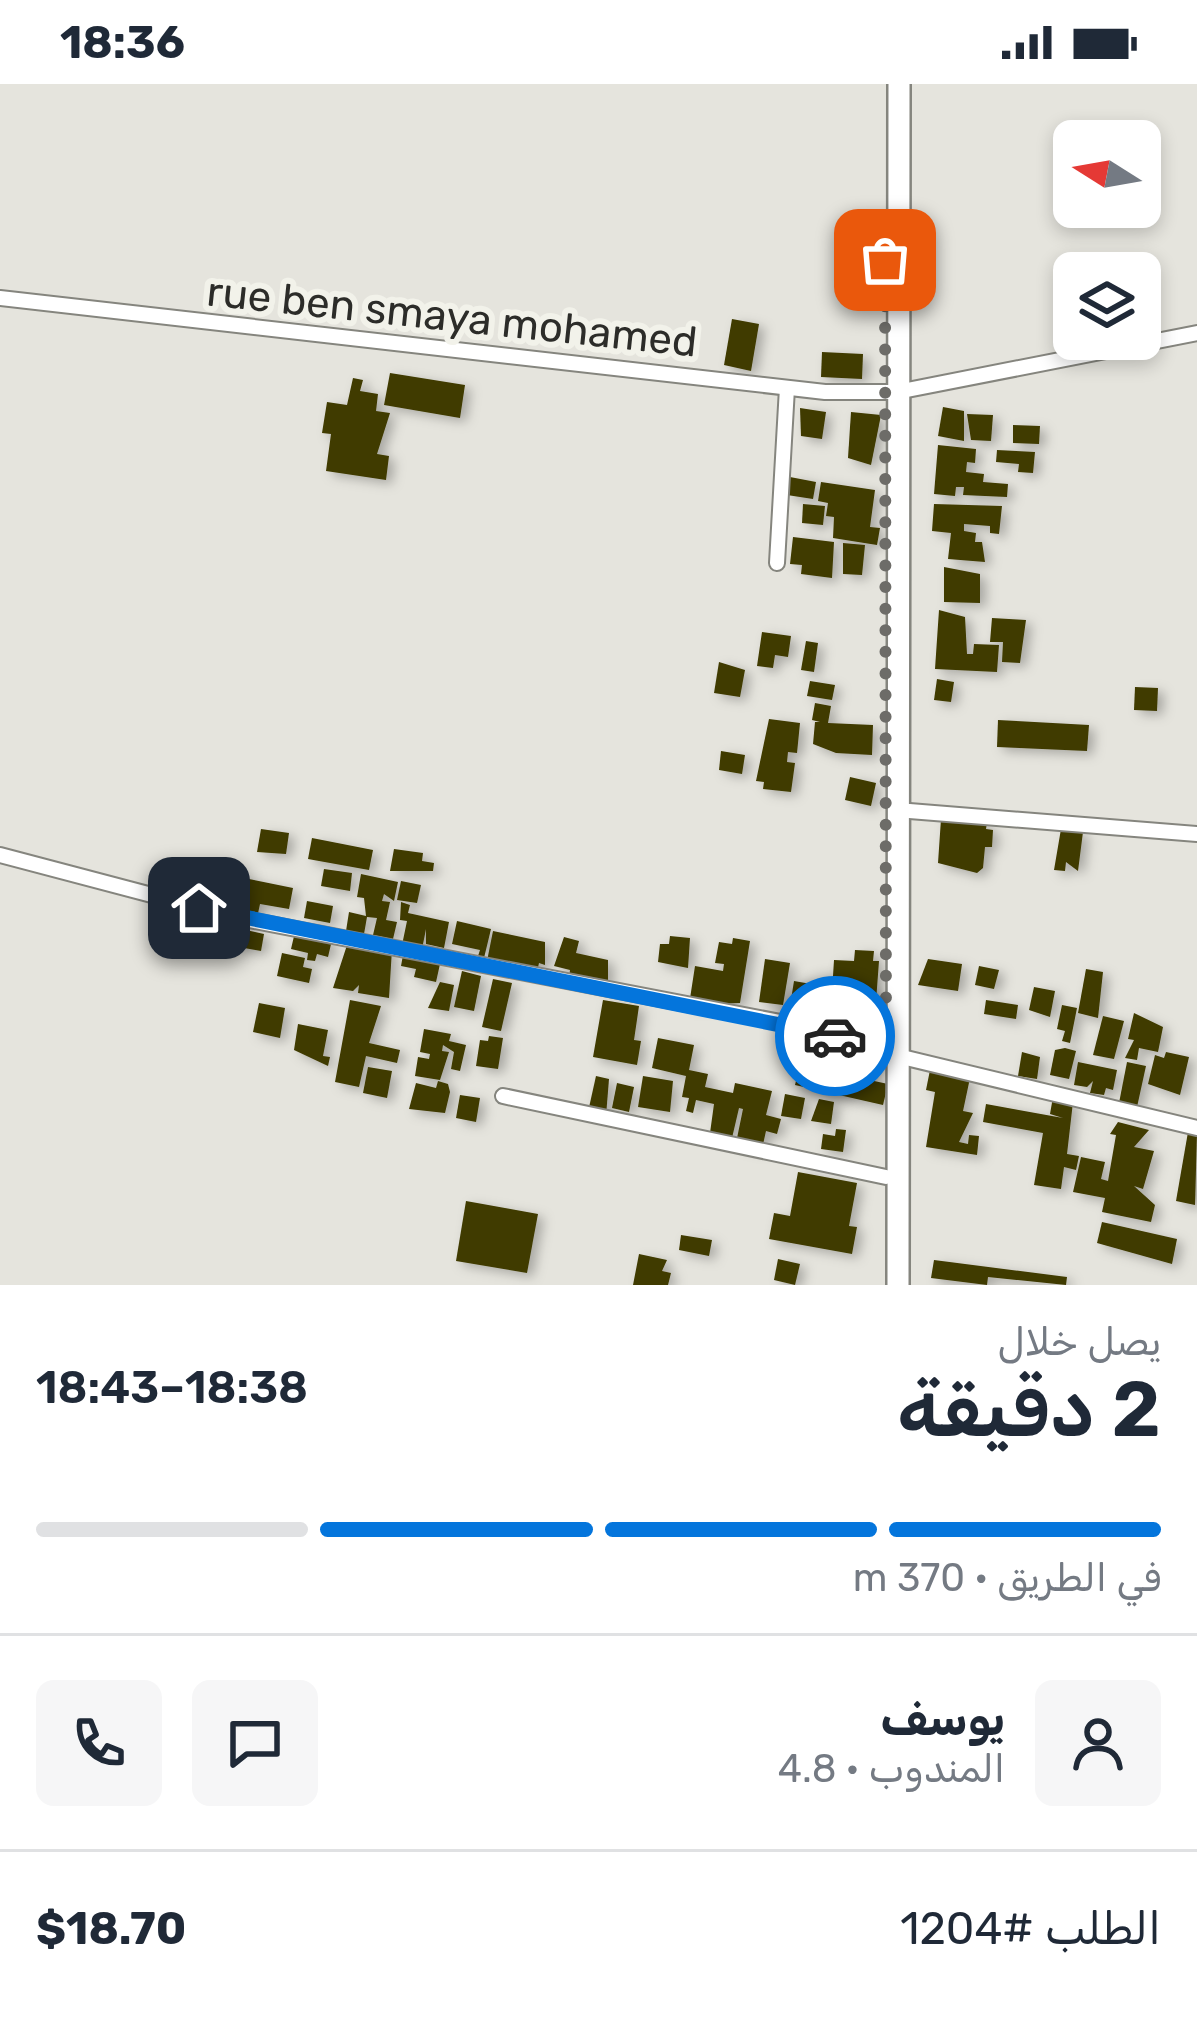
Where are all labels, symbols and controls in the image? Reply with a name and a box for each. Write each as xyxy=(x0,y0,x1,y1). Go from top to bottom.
text: 18:36 xyxy=(60,16,185,69)
north arrow xyxy=(1053,120,1161,228)
map controls xyxy=(1053,120,1161,360)
pin xyxy=(834,209,936,311)
icon: bag xyxy=(852,227,918,293)
button: layers xyxy=(1053,252,1161,360)
street label: rue ben smaya mohamed xyxy=(204,266,700,368)
pin xyxy=(148,857,250,959)
icon: home xyxy=(166,875,232,941)
courier xyxy=(775,976,895,1096)
icon: car xyxy=(802,1003,868,1069)
text: يصل خلال xyxy=(998,1319,1161,1365)
text: 18:38–18:43 xyxy=(36,1361,308,1414)
text: 2 دقيقة xyxy=(897,1363,1161,1456)
text: في الطريق · 370 m xyxy=(853,1555,1161,1601)
button: phone xyxy=(36,1680,162,1806)
button: chat xyxy=(192,1680,318,1806)
button: person xyxy=(1035,1680,1161,1806)
text: يوسف xyxy=(880,1693,1005,1746)
text: المندوب · 4.8 xyxy=(778,1746,1005,1792)
text: $18.70 xyxy=(36,1902,186,1955)
text: الطلب #1204 xyxy=(900,1902,1161,1955)

